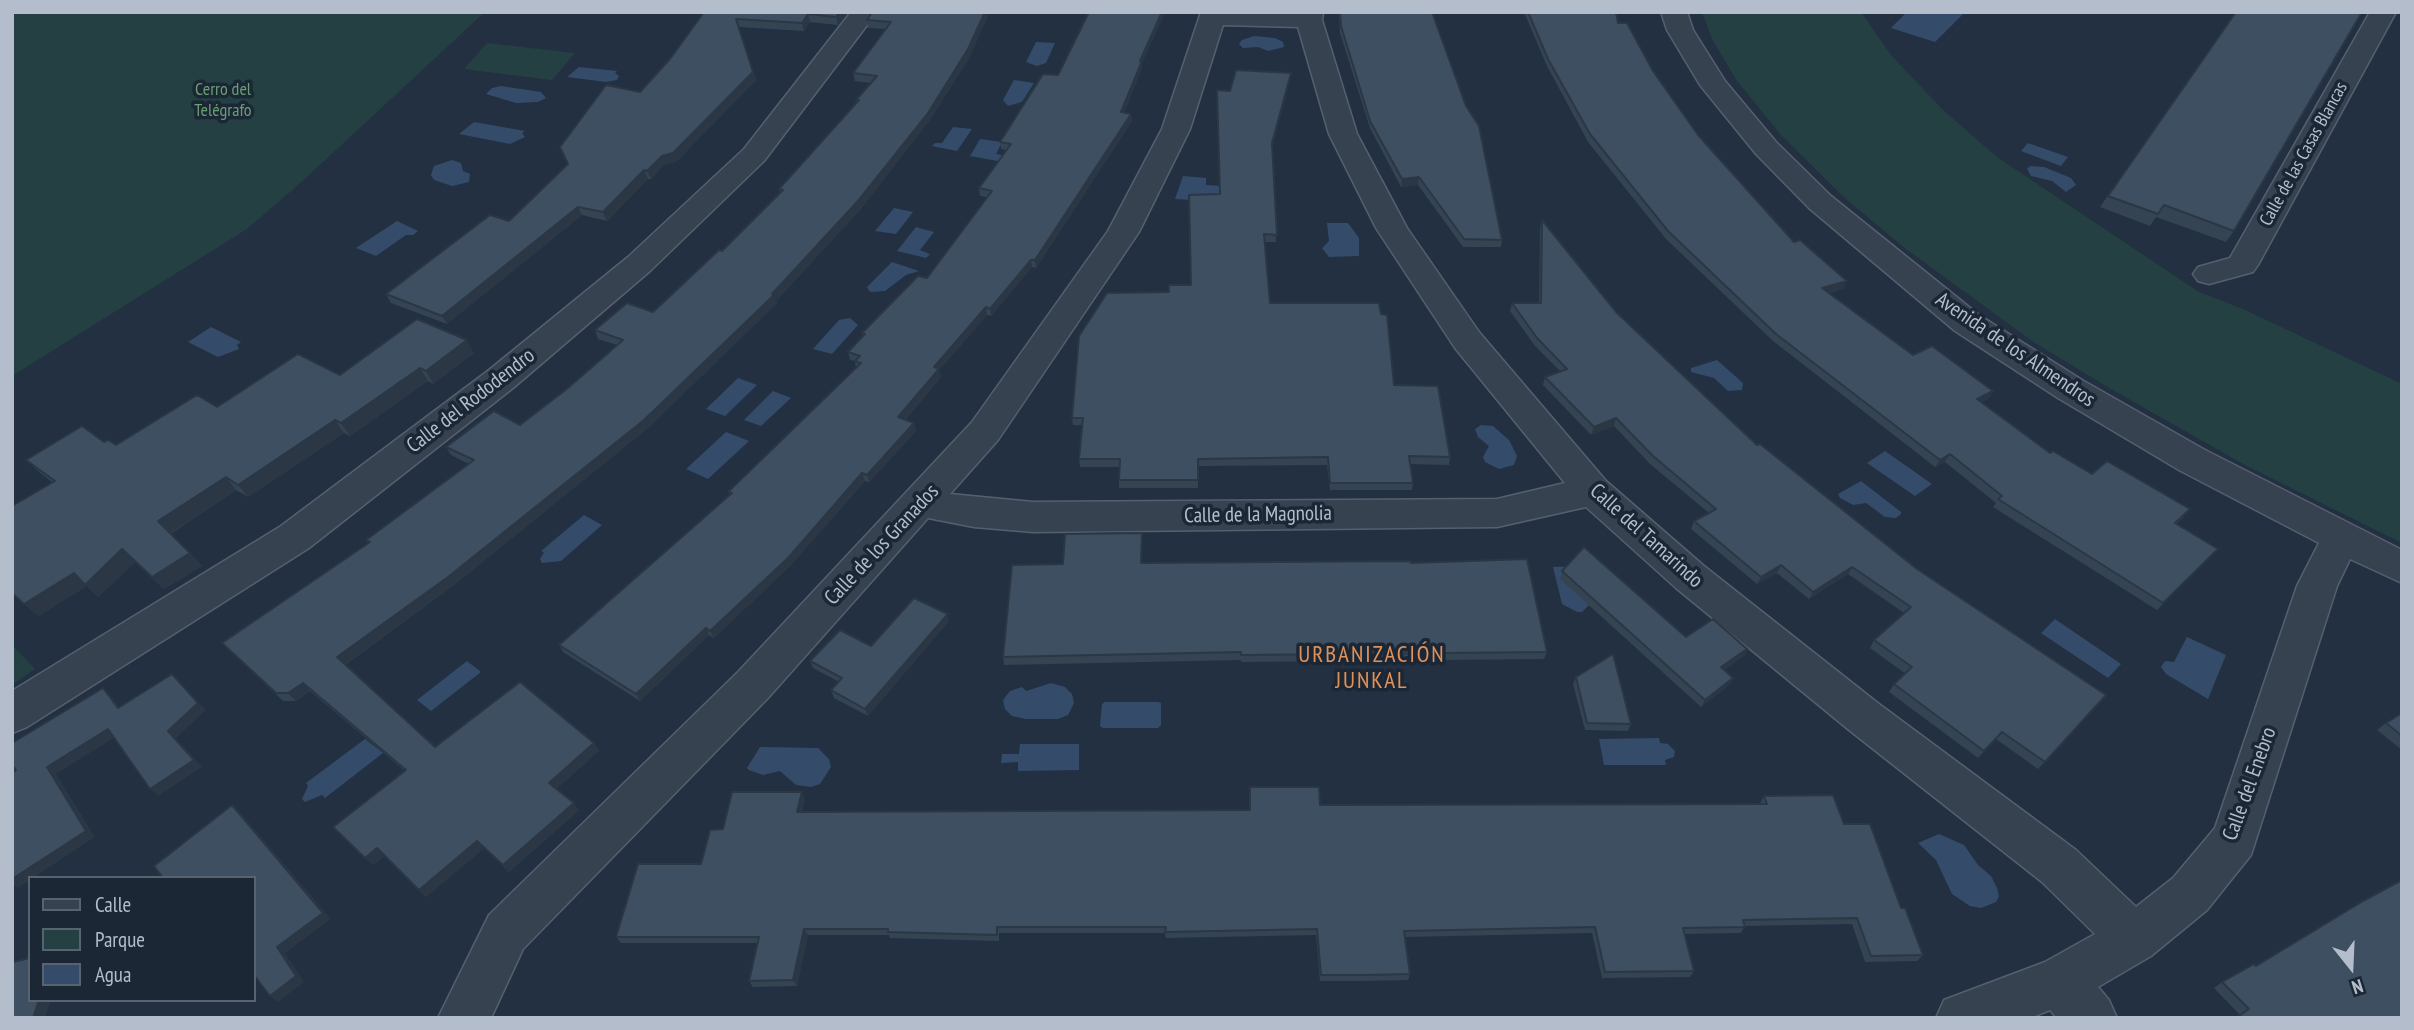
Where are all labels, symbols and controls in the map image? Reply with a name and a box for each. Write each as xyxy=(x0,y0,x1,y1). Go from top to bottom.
street label: Calle de las Casas Blancas xyxy=(2256,78,2352,230)
park label: Cerro del Telégrafo xyxy=(194,79,252,122)
street label: Avenida de los Almendros xyxy=(1930,287,2100,413)
street label: Calle del Rododendro xyxy=(402,343,540,459)
street label: Calle de los Granados xyxy=(820,479,944,611)
street label: Calle del Tamarindo xyxy=(1584,479,1708,593)
street label: Calle de la Magnolia xyxy=(1184,501,1332,529)
district label: URBANIZACIÓN JUNKAL xyxy=(1300,641,1444,695)
street label: Calle del Enebro xyxy=(2218,724,2282,844)
legend xyxy=(28,876,256,1002)
text: Calle xyxy=(95,891,131,918)
text: Parque xyxy=(95,926,145,953)
north arrow xyxy=(2316,932,2386,1002)
text: Agua xyxy=(95,961,131,988)
text: N xyxy=(2349,974,2366,1000)

